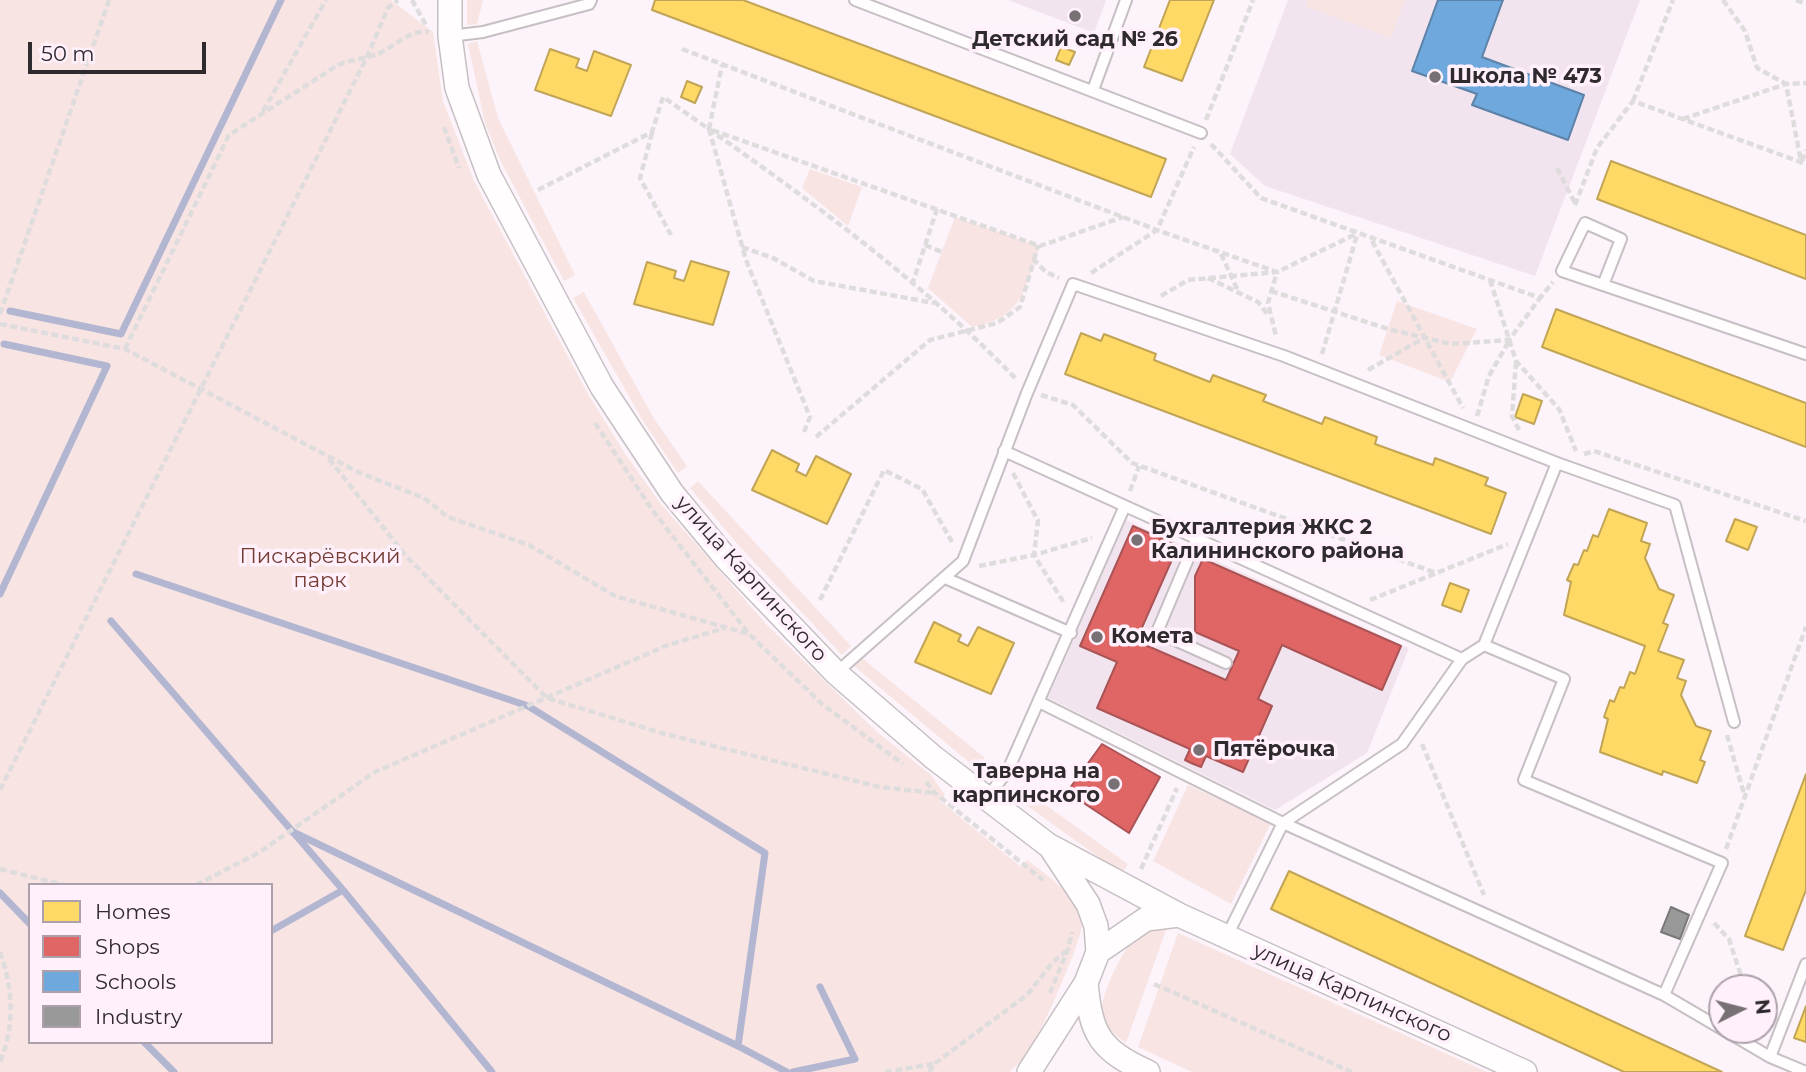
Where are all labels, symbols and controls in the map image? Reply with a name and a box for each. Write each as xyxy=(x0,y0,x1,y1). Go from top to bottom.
marker: Детский сад № 26 xyxy=(1067,8,1083,24)
place label: Детский сад № 26 xyxy=(972,27,1178,53)
scale bar xyxy=(32,28,210,72)
text: 50 m xyxy=(41,41,95,66)
place label: Школа № 473 xyxy=(1449,64,1602,90)
marker: Школа № 473 xyxy=(1427,69,1443,85)
street label: улица Карпинского xyxy=(670,491,832,667)
place label: Бухгалтерия ЖКС 2 Калининского района xyxy=(1151,515,1404,565)
marker: Бухгалтерия ЖКС 2 Калининского района xyxy=(1129,532,1145,548)
park label: Пискарёвский парк xyxy=(240,544,400,594)
place label: Комета xyxy=(1111,624,1194,650)
marker: Комета xyxy=(1089,629,1105,645)
place label: Пятёрочка xyxy=(1213,737,1335,763)
marker: Пятёрочка xyxy=(1191,742,1207,758)
place label: Таверна на карпинского xyxy=(952,759,1100,809)
marker: Таверна на карпинского xyxy=(1106,776,1122,792)
legend xyxy=(28,883,273,1044)
text: Homes xyxy=(95,899,170,924)
text: Shops xyxy=(95,934,160,959)
street label: улица Карпинского xyxy=(1249,938,1455,1048)
text: Schools xyxy=(95,969,176,994)
north arrow xyxy=(1708,974,1778,1044)
text: N xyxy=(1750,998,1775,1016)
text: Industry xyxy=(95,1004,182,1029)

